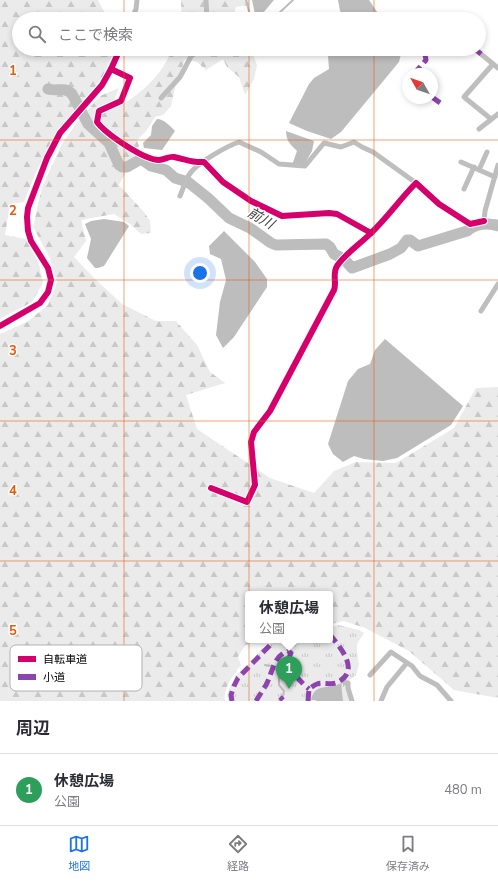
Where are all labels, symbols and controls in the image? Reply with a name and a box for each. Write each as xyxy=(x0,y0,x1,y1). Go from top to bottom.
search box xyxy=(12,12,486,56)
icon: search xyxy=(26,23,48,45)
text: ここで検索 xyxy=(58,25,133,45)
text: 1 xyxy=(9,62,17,80)
north arrow xyxy=(402,68,438,104)
text: 2 xyxy=(9,202,17,220)
water label: 前川 xyxy=(244,203,279,235)
your location xyxy=(190,263,210,283)
text: 3 xyxy=(9,342,17,360)
text: 4 xyxy=(9,482,17,500)
popup xyxy=(245,591,333,643)
text: 休憩広場 xyxy=(259,598,319,618)
text: 公園 xyxy=(259,620,285,638)
text: 5 xyxy=(9,622,17,640)
legend xyxy=(10,645,142,691)
text: 自転車道 xyxy=(43,652,87,667)
pin: 1 xyxy=(276,656,302,689)
text: 小道 xyxy=(43,670,65,685)
text: 周辺 xyxy=(16,717,50,740)
text: 休憩広場 xyxy=(54,771,114,791)
text: 1 xyxy=(25,781,33,799)
text: 480 m xyxy=(444,781,482,799)
text: 公園 xyxy=(54,793,80,811)
tab: 地図 xyxy=(68,833,90,874)
tab: 経路 xyxy=(227,833,249,874)
tab: 保存済み xyxy=(386,833,430,874)

